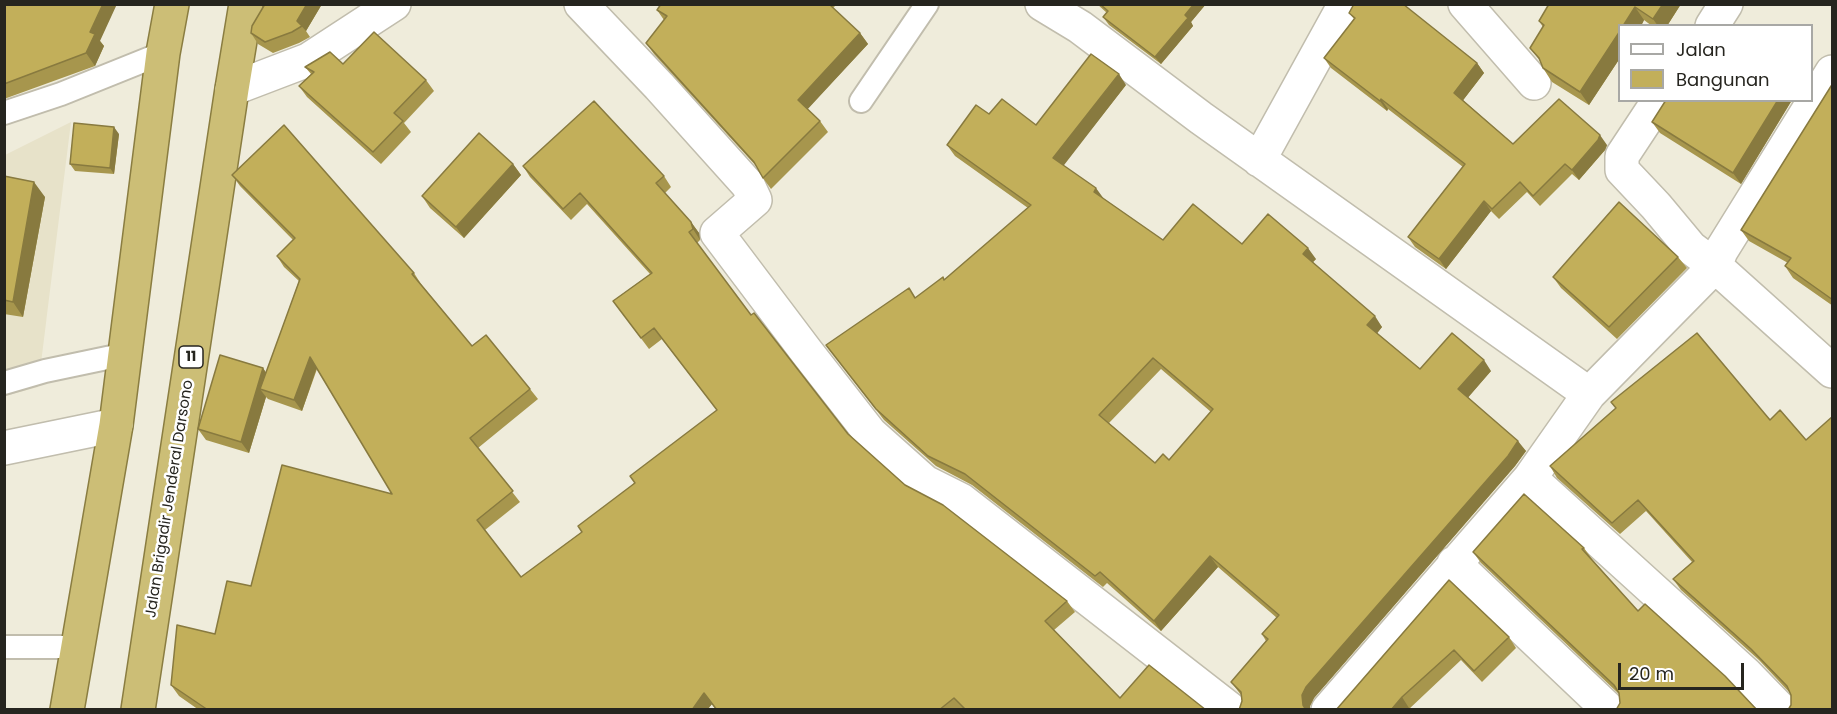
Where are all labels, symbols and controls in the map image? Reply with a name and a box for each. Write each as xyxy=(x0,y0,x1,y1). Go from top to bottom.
legend xyxy=(1618,24,1813,102)
text: Jalan xyxy=(1676,37,1726,62)
text: Bangunan xyxy=(1676,67,1770,92)
road number: 11 xyxy=(179,346,203,368)
street label: Jalan Brigadir Jenderal Darsono xyxy=(142,379,198,619)
scale bar xyxy=(1621,651,1747,689)
text: 20 m xyxy=(1629,661,1674,686)

